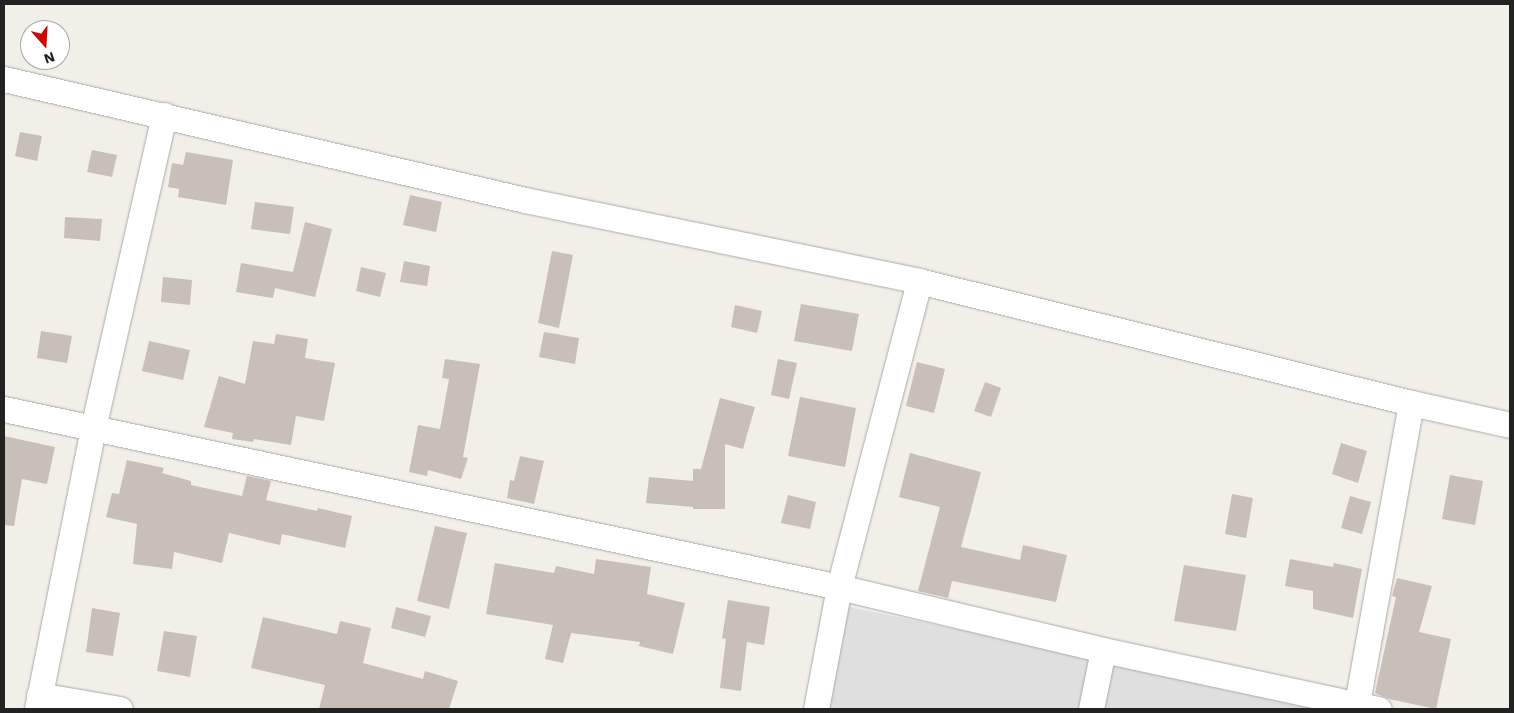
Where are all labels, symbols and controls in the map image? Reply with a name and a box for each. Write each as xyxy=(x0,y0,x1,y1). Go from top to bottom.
north arrow xyxy=(20,20,70,70)
text: N xyxy=(42,49,57,67)

